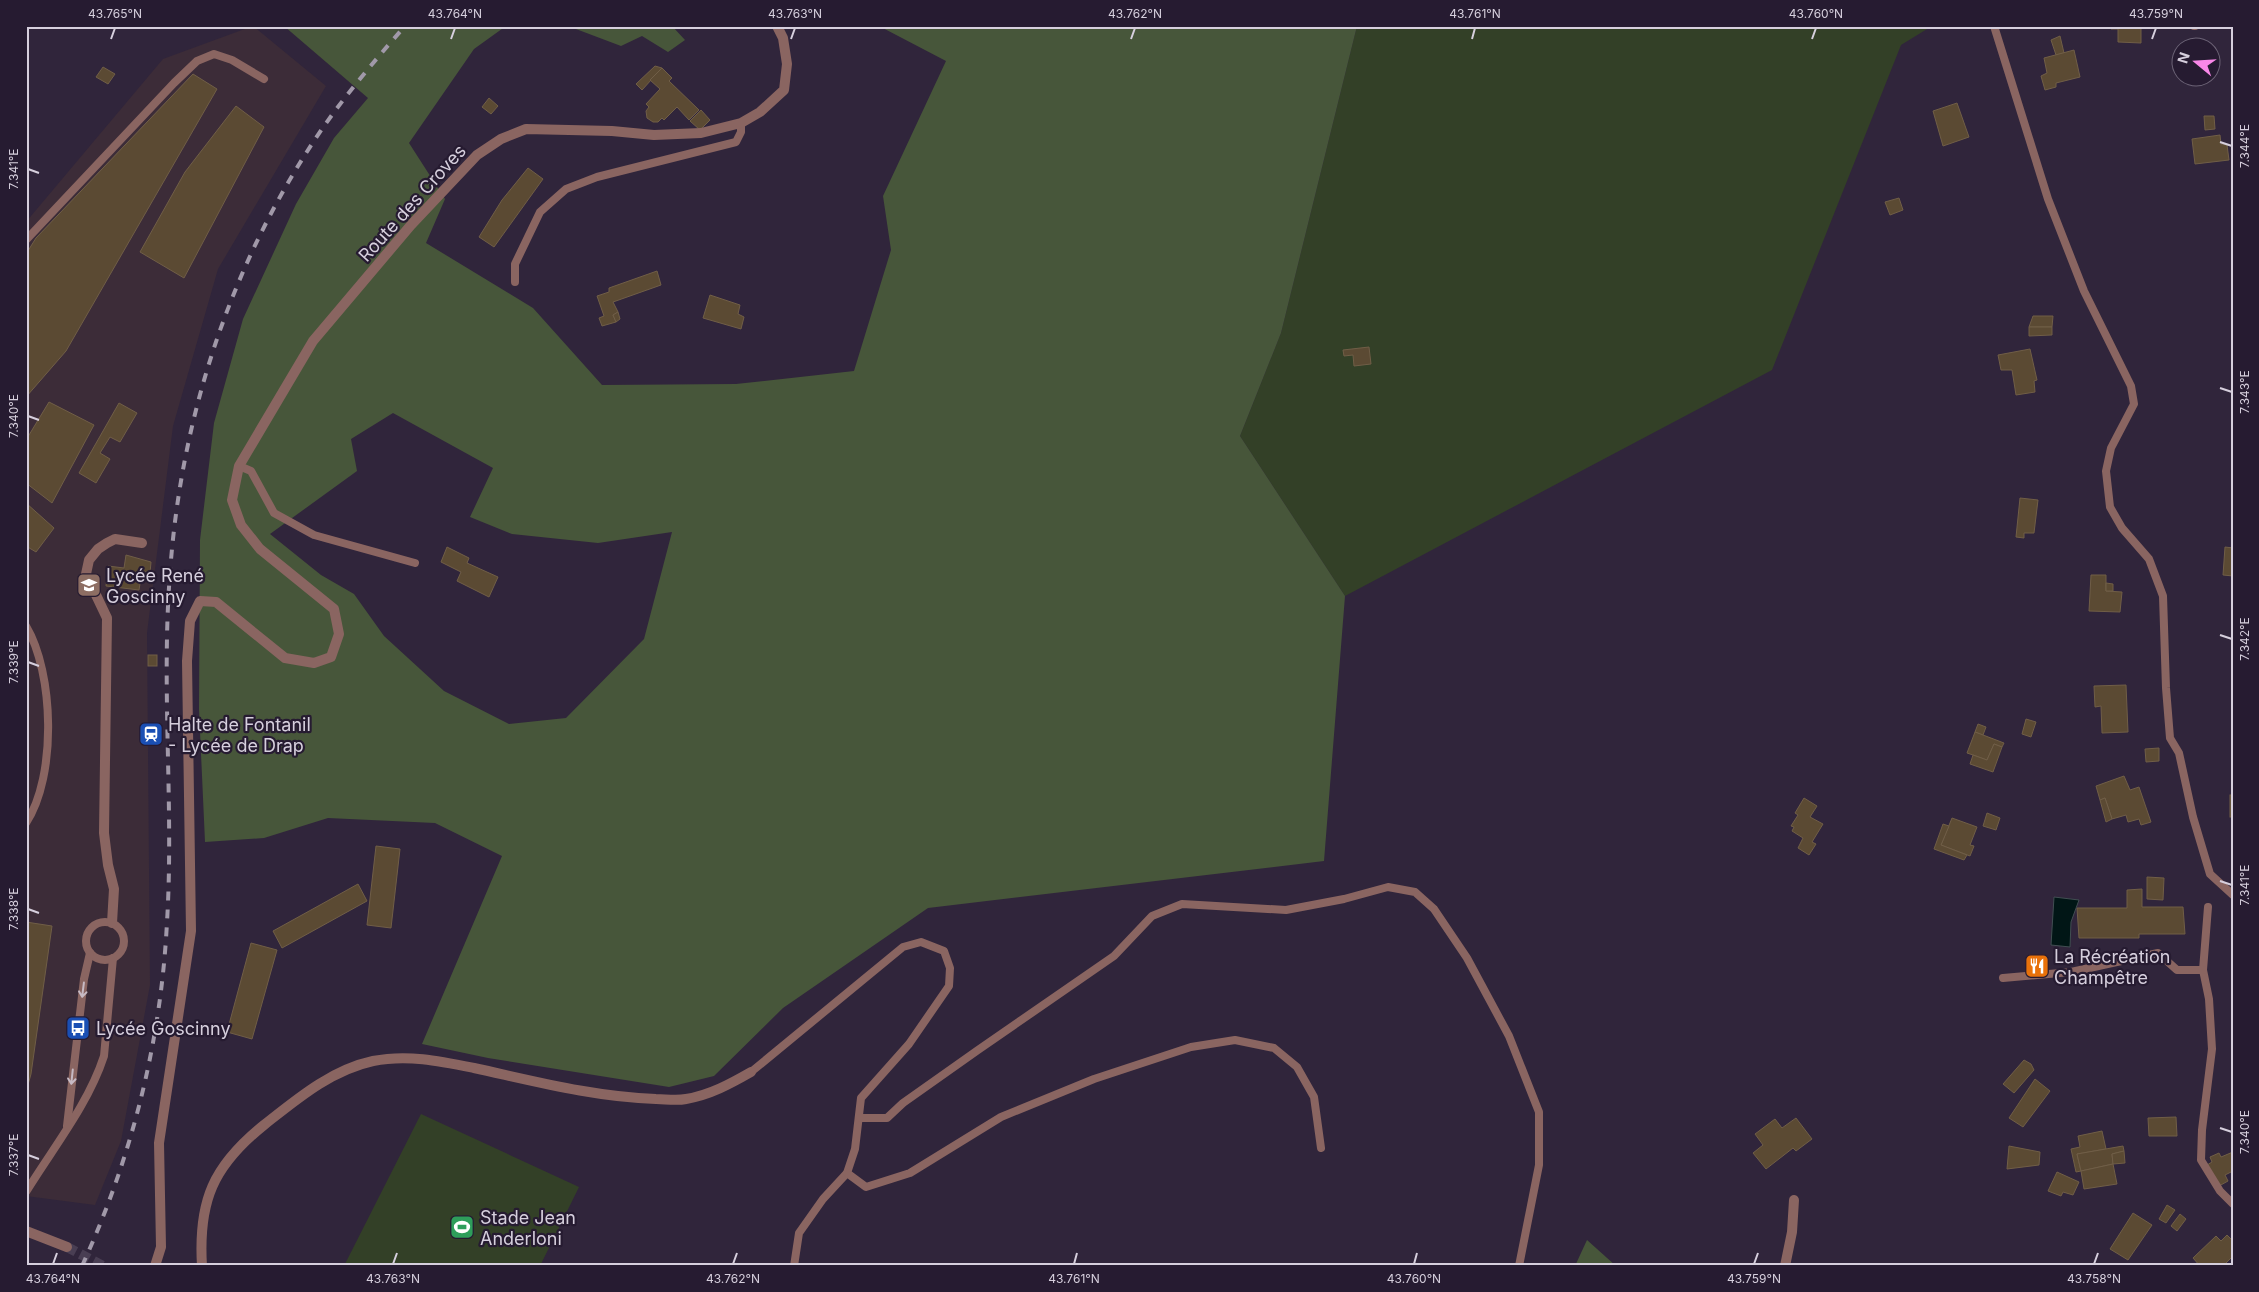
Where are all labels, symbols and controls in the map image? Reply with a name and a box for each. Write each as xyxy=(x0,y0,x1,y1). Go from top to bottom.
text: 43.765°N xyxy=(88,6,142,21)
text: 43.764°N xyxy=(428,6,482,21)
text: 43.763°N xyxy=(768,6,822,21)
text: 43.762°N xyxy=(1108,6,1162,21)
text: 43.761°N xyxy=(1449,6,1501,21)
text: 43.760°N xyxy=(1789,6,1843,21)
text: 43.759°N xyxy=(2129,6,2183,21)
north arrow xyxy=(2172,38,2222,88)
text: N xyxy=(2173,50,2193,66)
text: 7.344°E xyxy=(2237,124,2252,168)
street label: Route des Croves xyxy=(354,140,470,266)
text: 7.341°E xyxy=(6,149,21,189)
text: 7.343°E xyxy=(2237,370,2252,414)
text: 7.340°E xyxy=(6,394,21,438)
place label: Lycée René Goscinny xyxy=(106,565,204,607)
school or university icon: Lycée René Goscinny xyxy=(76,572,102,598)
text: 7.342°E xyxy=(2237,617,2252,661)
text: 7.339°E xyxy=(6,640,21,684)
place label: Halte de Fontanil - Lycée de Drap xyxy=(168,714,311,756)
station icon: Halte de Fontanil - Lycée de Drap xyxy=(138,721,164,747)
text: 7.341°E xyxy=(2237,865,2252,905)
text: 7.338°E xyxy=(6,887,21,931)
place label: La Récréation Champêtre xyxy=(2054,946,2170,988)
restaurant icon: La Récréation Champêtre xyxy=(2024,953,2050,979)
one-way arrow xyxy=(78,982,88,998)
bus stop icon: Lycée Goscinny xyxy=(65,1015,91,1041)
place label: Lycée Goscinny xyxy=(96,1018,231,1039)
one-way arrow xyxy=(67,1068,77,1084)
text: 7.340°E xyxy=(2237,1110,2252,1154)
text: 7.337°E xyxy=(6,1134,21,1176)
place label: Stade Jean Anderloni xyxy=(480,1207,576,1249)
sports icon: Stade Jean Anderloni xyxy=(449,1214,475,1240)
text: 43.764°N xyxy=(26,1271,80,1286)
text: 43.763°N xyxy=(366,1271,420,1286)
text: 43.762°N xyxy=(706,1271,760,1286)
text: 43.761°N xyxy=(1048,1271,1100,1286)
text: 43.760°N xyxy=(1387,1271,1441,1286)
text: 43.759°N xyxy=(1727,1271,1781,1286)
text: 43.758°N xyxy=(2067,1271,2121,1286)

